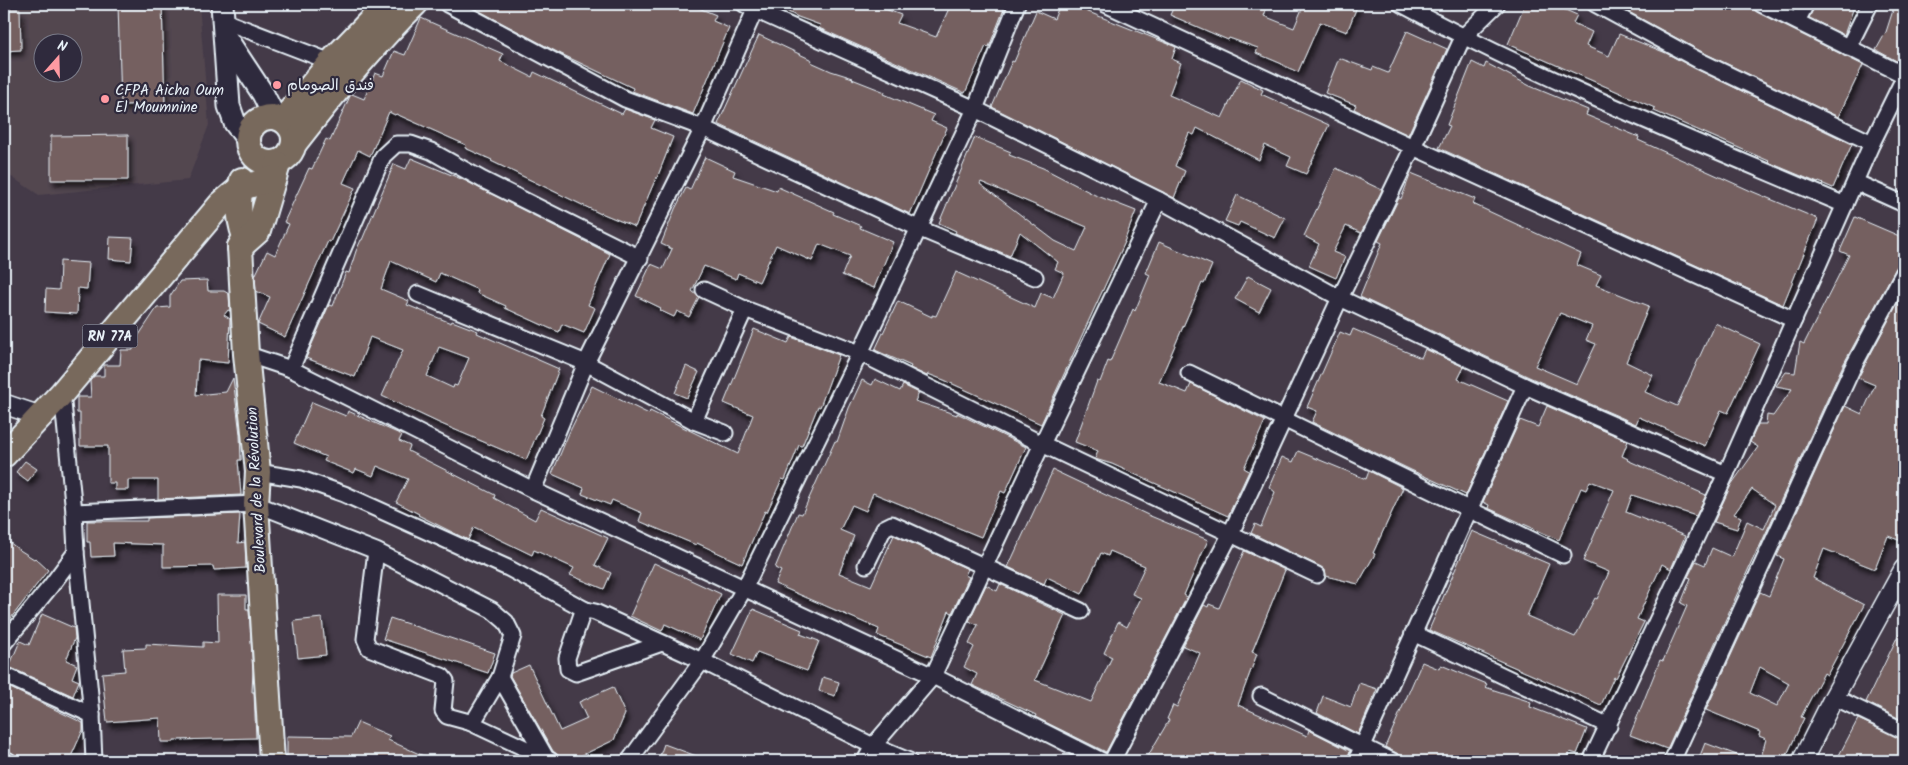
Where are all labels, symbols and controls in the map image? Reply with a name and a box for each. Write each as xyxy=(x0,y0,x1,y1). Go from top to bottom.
north arrow xyxy=(32,32,82,82)
text: N xyxy=(54,35,70,59)
place label: فندق الصومام xyxy=(287,74,374,98)
place label: CFPA Aicha Oum El Moumnine xyxy=(115,79,224,120)
marker: فندق الصومام xyxy=(271,79,283,91)
marker: CFPA Aicha Oum El Moumnine xyxy=(99,93,111,105)
road number: RN 77A xyxy=(82,324,138,348)
street label: Boulevard de la Révolution xyxy=(241,406,273,574)

